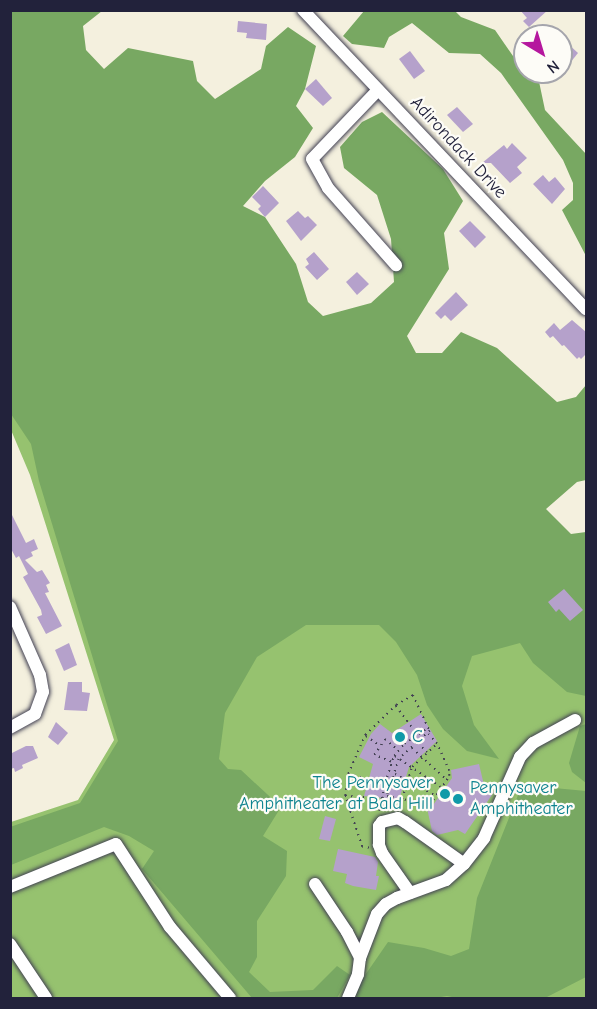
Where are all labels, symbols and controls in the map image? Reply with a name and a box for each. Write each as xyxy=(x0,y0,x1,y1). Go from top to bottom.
north arrow xyxy=(513,24,573,84)
text: N xyxy=(543,56,563,77)
street label: Adirondack Drive xyxy=(405,93,511,203)
place label: C xyxy=(412,726,423,748)
marker: C xyxy=(393,730,407,744)
place label: The Pennysaver Amphitheater at Bald Hill xyxy=(239,773,433,816)
place label: Pennysaver Amphitheater xyxy=(470,778,573,820)
marker: The Pennysaver Amphitheater at Bald Hill xyxy=(438,787,452,801)
marker: Pennysaver Amphitheater xyxy=(451,792,465,806)

